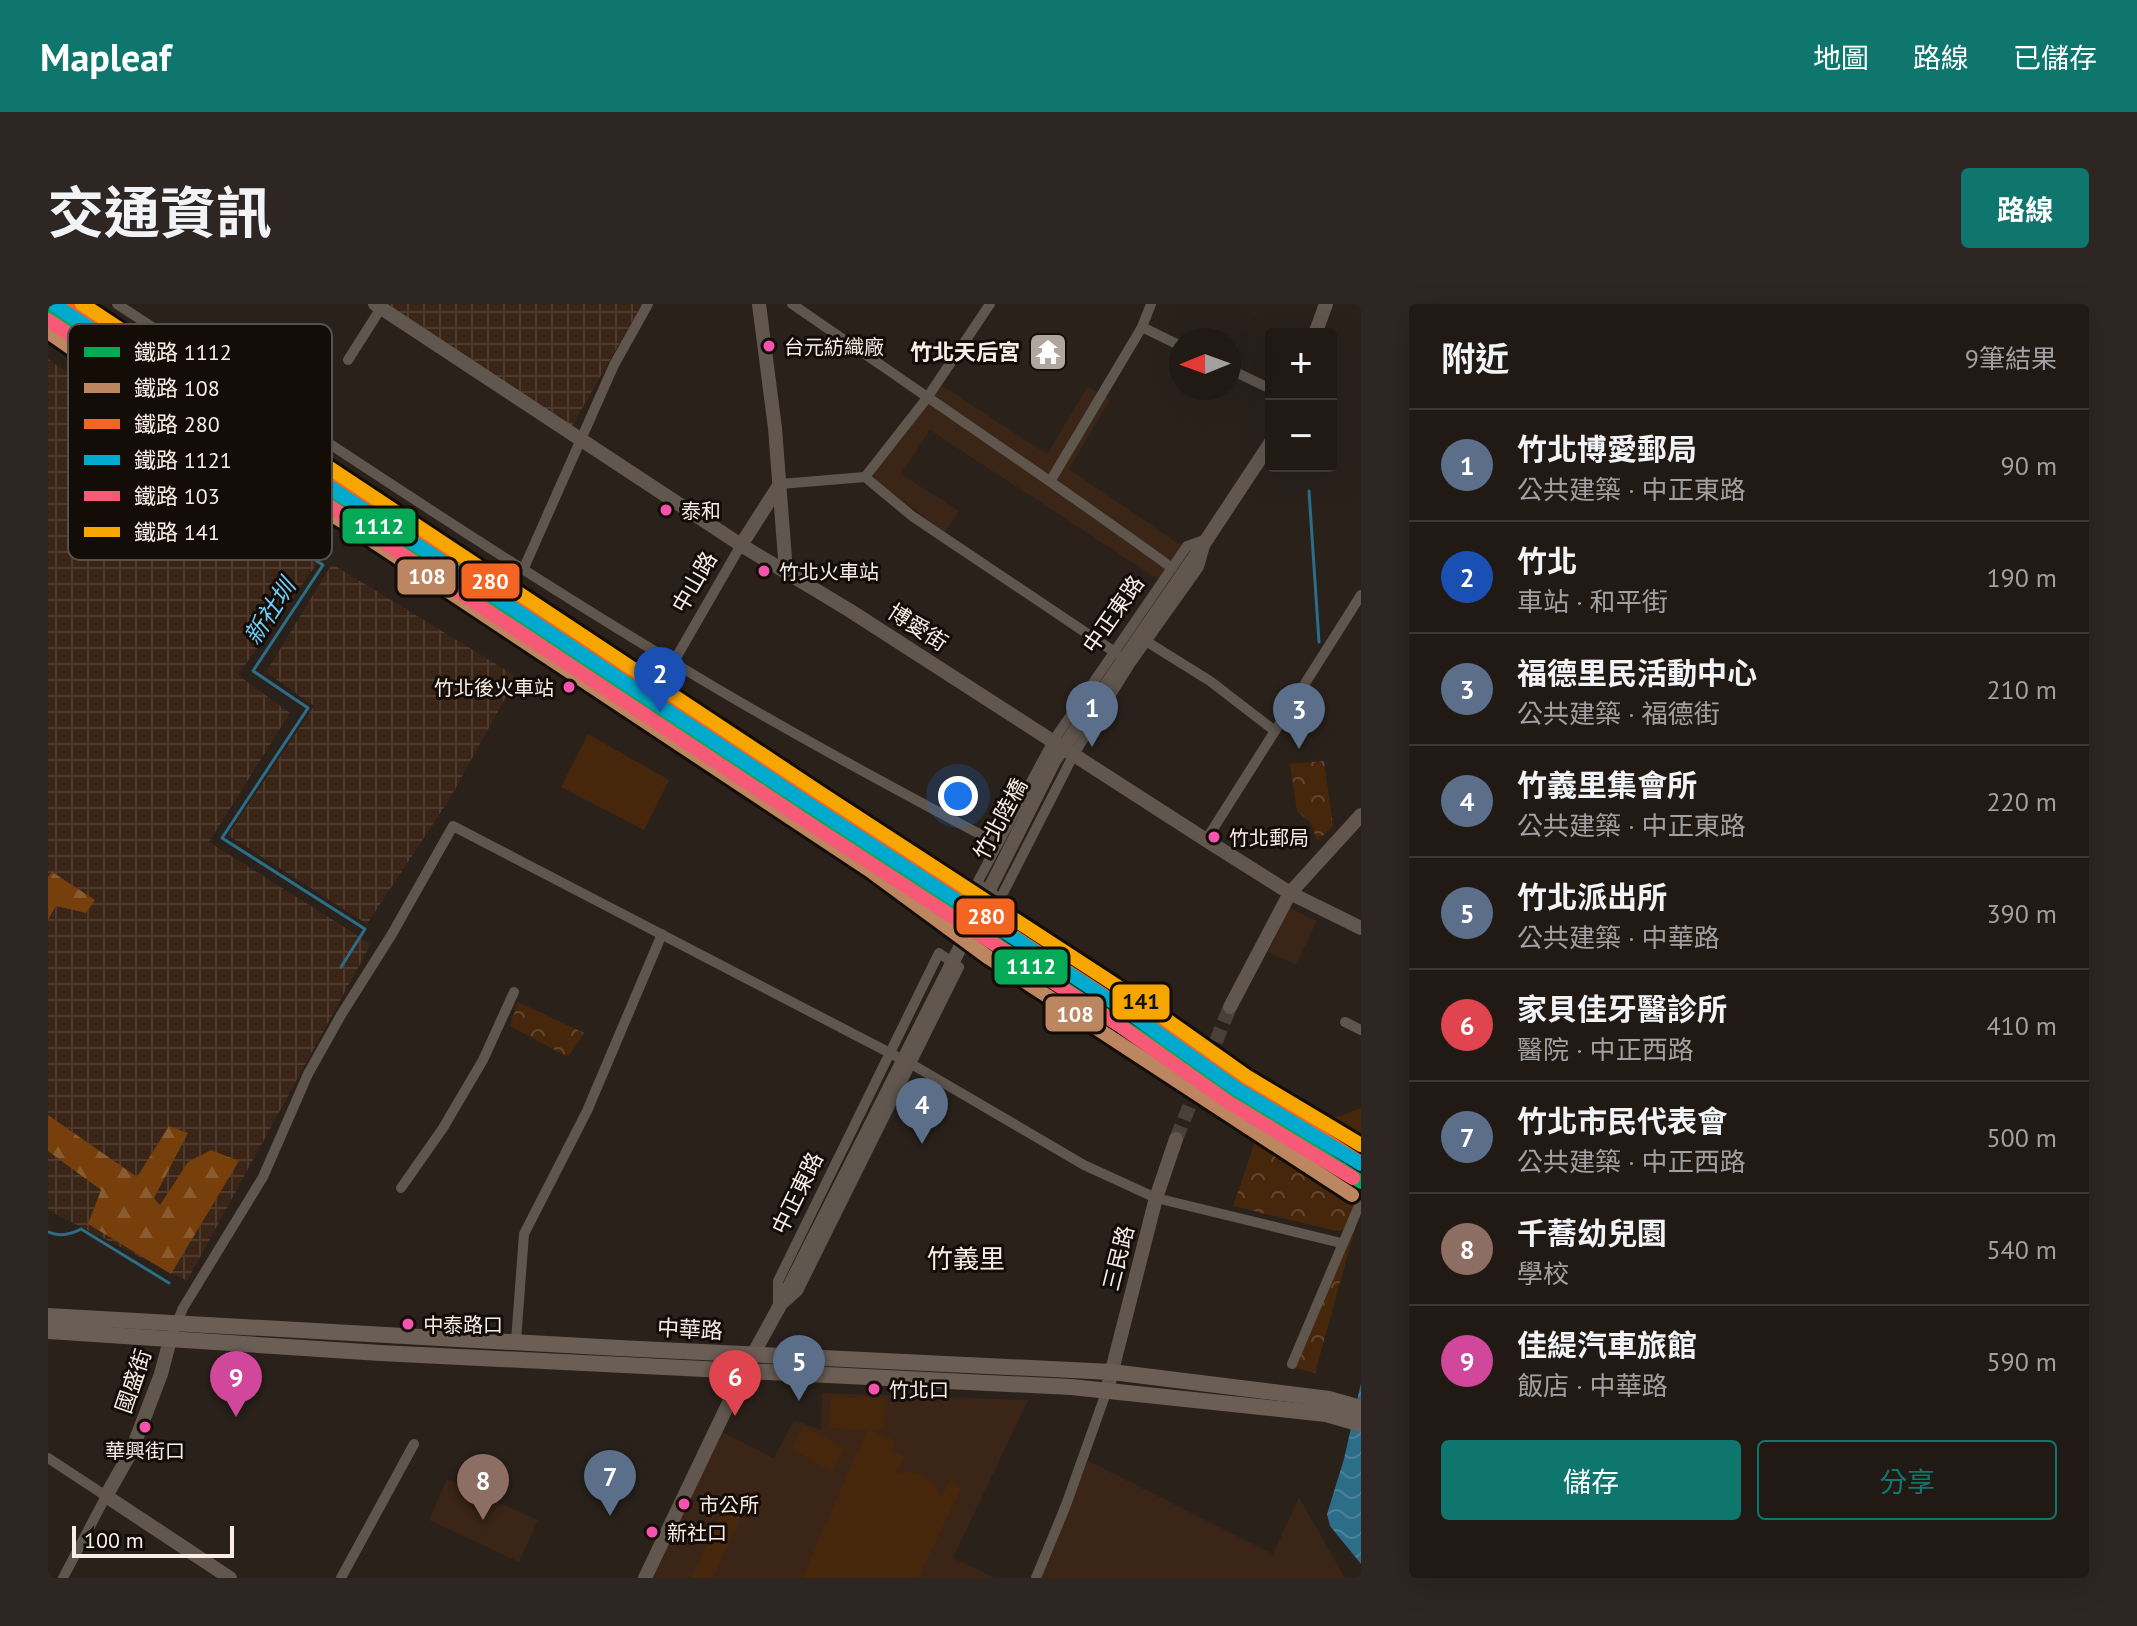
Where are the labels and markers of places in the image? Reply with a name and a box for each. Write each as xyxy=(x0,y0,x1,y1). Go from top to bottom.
temple icon: 竹北天后宮 xyxy=(1027,331,1069,373)
place label: 台元紡織廠 xyxy=(784,334,884,360)
marker: 台元紡織廠 xyxy=(761,338,777,354)
place label: 竹北天后宮 xyxy=(910,338,1020,366)
place label: 泰和 xyxy=(681,498,721,524)
marker: 泰和 xyxy=(658,502,674,518)
place label: 竹北火車站 xyxy=(779,559,879,585)
marker: 竹北火車站 xyxy=(756,563,772,579)
pin: 2 xyxy=(634,647,686,713)
place label: 竹北後火車站 xyxy=(434,675,554,701)
marker: 竹北後火車站 xyxy=(561,679,577,695)
pin: 1 xyxy=(1066,681,1118,747)
pin: 3 xyxy=(1273,683,1325,749)
place label: 竹北郵局 xyxy=(1229,825,1309,851)
marker: 竹北郵局 xyxy=(1206,829,1222,845)
pin: 4 xyxy=(896,1078,948,1144)
place label: 中泰路口 xyxy=(423,1312,503,1338)
marker: 中泰路口 xyxy=(400,1316,416,1332)
pin: 5 xyxy=(773,1335,825,1401)
pin: 6 xyxy=(709,1350,761,1416)
pin: 9 xyxy=(210,1351,262,1417)
place label: 竹北口 xyxy=(889,1377,949,1403)
marker: 竹北口 xyxy=(866,1381,882,1397)
marker: 華興街口 xyxy=(137,1419,153,1435)
place label: 華興街口 xyxy=(105,1438,185,1464)
pin: 7 xyxy=(584,1450,636,1516)
pin: 8 xyxy=(457,1454,509,1520)
place label: 市公所 xyxy=(699,1492,759,1518)
marker: 市公所 xyxy=(676,1496,692,1512)
place label: 新社口 xyxy=(667,1520,727,1546)
marker: 新社口 xyxy=(644,1524,660,1540)

